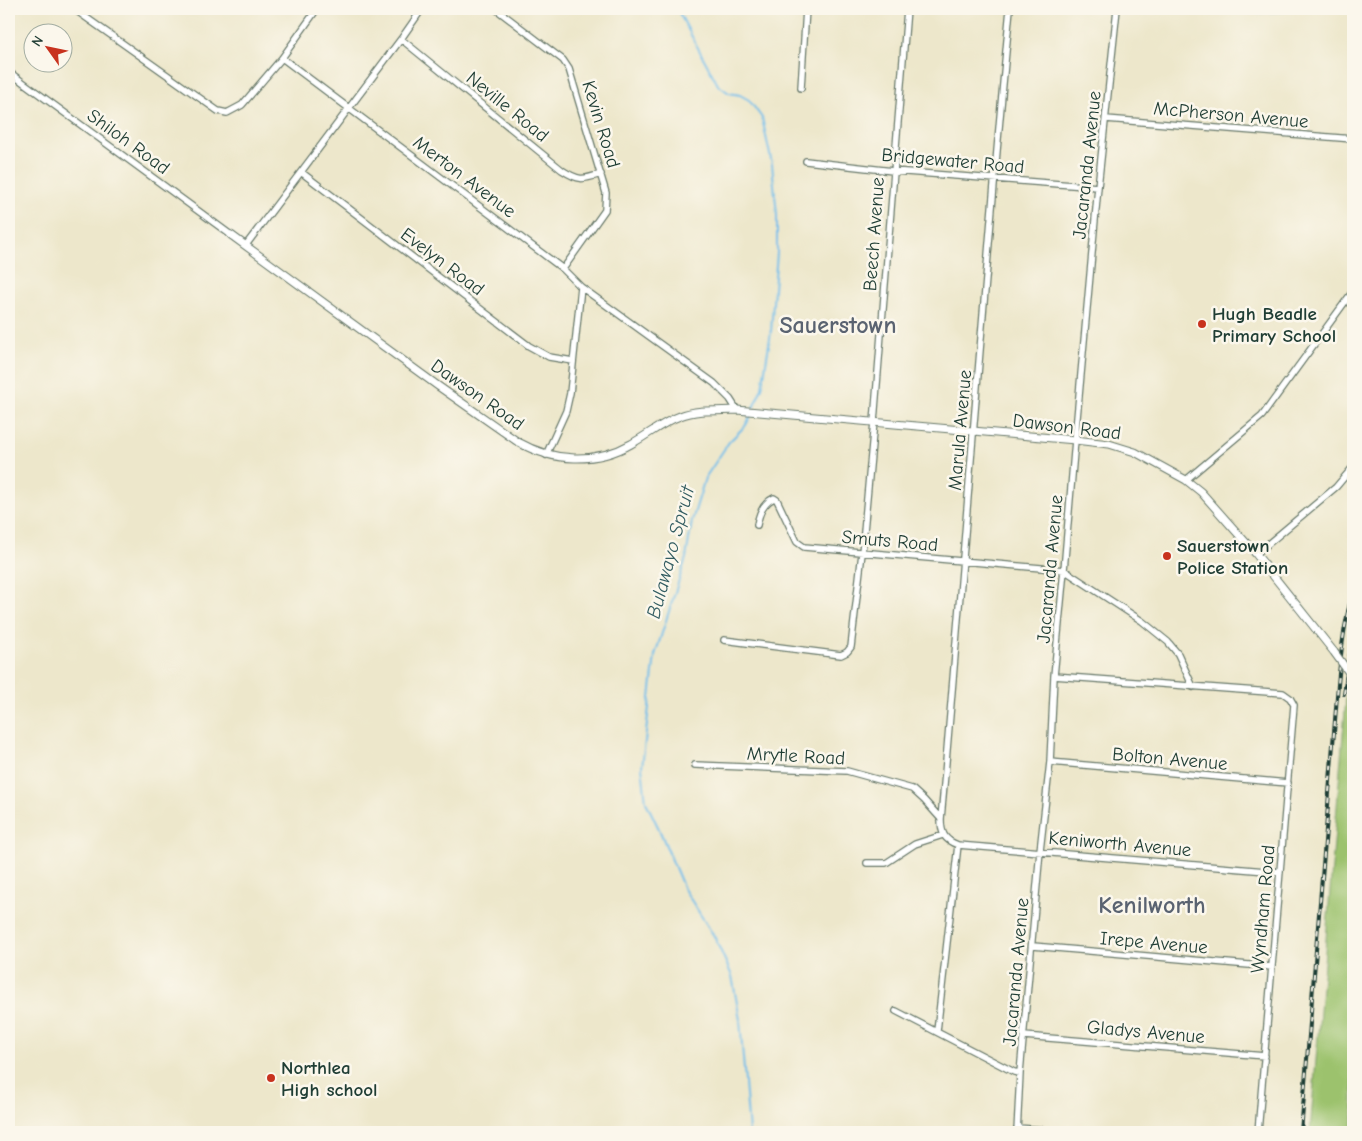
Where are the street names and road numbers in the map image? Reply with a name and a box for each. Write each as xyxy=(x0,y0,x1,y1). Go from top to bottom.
street label: Neville Road xyxy=(462,67,553,147)
street label: Kevin Road xyxy=(577,78,625,171)
street label: Jacaranda Avenue xyxy=(1068,90,1106,240)
street label: McPherson Avenue xyxy=(1152,97,1309,133)
street label: Shiloh Road xyxy=(83,104,174,179)
street label: Merton Avenue xyxy=(409,131,520,222)
street label: Bridgewater Road xyxy=(881,144,1025,178)
street label: Beech Avenue xyxy=(859,176,889,292)
street label: Evelyn Road xyxy=(396,223,489,300)
street label: Dawson Road xyxy=(427,355,528,435)
street label: Marula Avenue xyxy=(944,369,976,491)
street label: Dawson Road xyxy=(1011,409,1122,445)
street label: Jacaranda Avenue xyxy=(1033,494,1067,644)
street label: Smuts Road xyxy=(841,526,939,556)
street label: Mrytle Road xyxy=(746,742,846,770)
street label: Bolton Avenue xyxy=(1111,743,1228,775)
street label: Keniworth Avenue xyxy=(1048,827,1192,861)
street label: Wyndham Road xyxy=(1246,844,1280,974)
street label: Jacaranda Avenue xyxy=(999,897,1033,1047)
street label: Irepe Avenue xyxy=(1099,927,1209,959)
street label: Gladys Avenue xyxy=(1086,1016,1206,1048)

